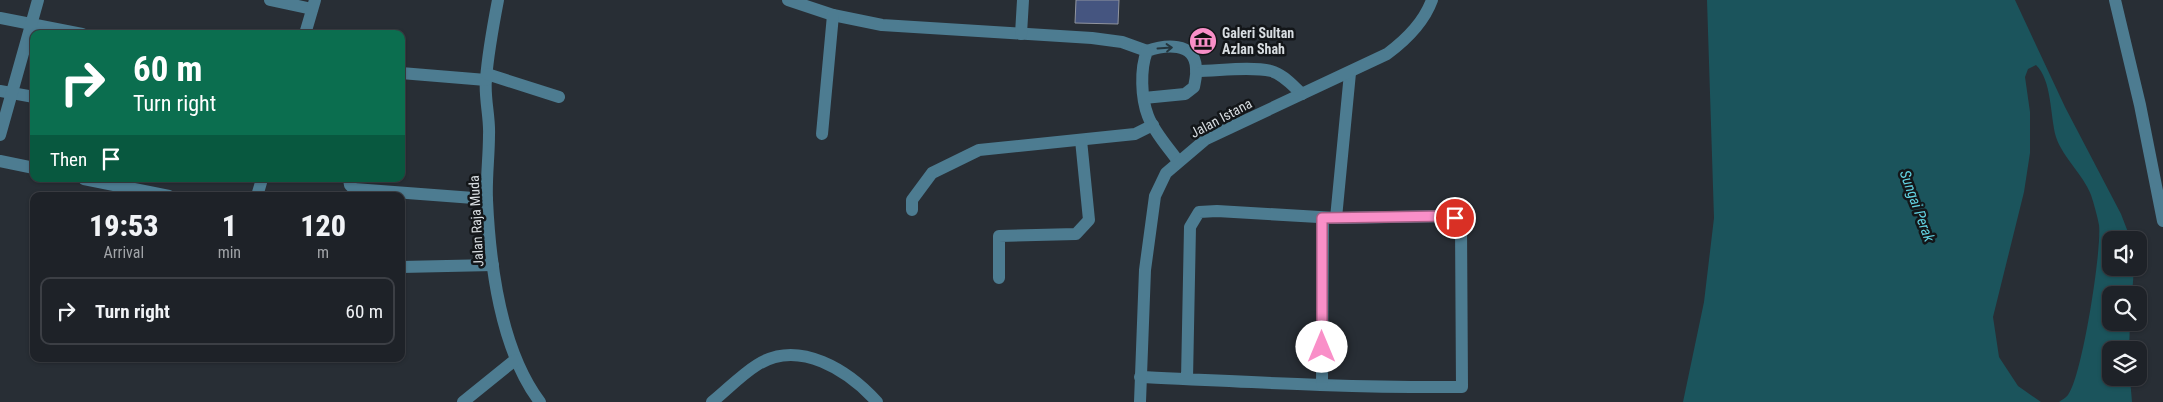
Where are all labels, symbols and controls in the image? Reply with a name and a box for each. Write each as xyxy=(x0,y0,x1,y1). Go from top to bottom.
place label: Galeri Sultan Azlan Shah xyxy=(1222,25,1294,57)
museum icon: Galeri Sultan Azlan Shah xyxy=(1188,26,1218,56)
one-way arrow xyxy=(1156,43,1172,52)
text: 60 m xyxy=(133,49,202,90)
icon: right xyxy=(50,50,115,115)
text: Turn right xyxy=(133,91,216,116)
street label: Jalan Istana xyxy=(1187,95,1255,141)
icon: arrive xyxy=(97,145,125,173)
text: Then xyxy=(50,148,87,171)
water label: Sungai Perak xyxy=(1896,168,1938,245)
street label: Jalan Raja Muda xyxy=(466,175,486,267)
pin xyxy=(1434,197,1476,239)
icon: arrive xyxy=(1441,204,1469,232)
text: 19:53 xyxy=(89,208,159,243)
text: 1 xyxy=(222,208,237,243)
text: 120 xyxy=(300,208,346,243)
map controls xyxy=(2102,231,2147,386)
button: sound xyxy=(2102,231,2147,276)
text: Arrival xyxy=(103,243,144,262)
text: min xyxy=(218,243,241,262)
text: m xyxy=(317,243,329,262)
button: search xyxy=(2102,286,2147,331)
icon: right xyxy=(52,297,80,325)
text: Turn right xyxy=(95,300,170,323)
text: 60 m xyxy=(346,300,383,323)
position arrow xyxy=(1295,320,1347,372)
button: layers xyxy=(2102,341,2147,386)

